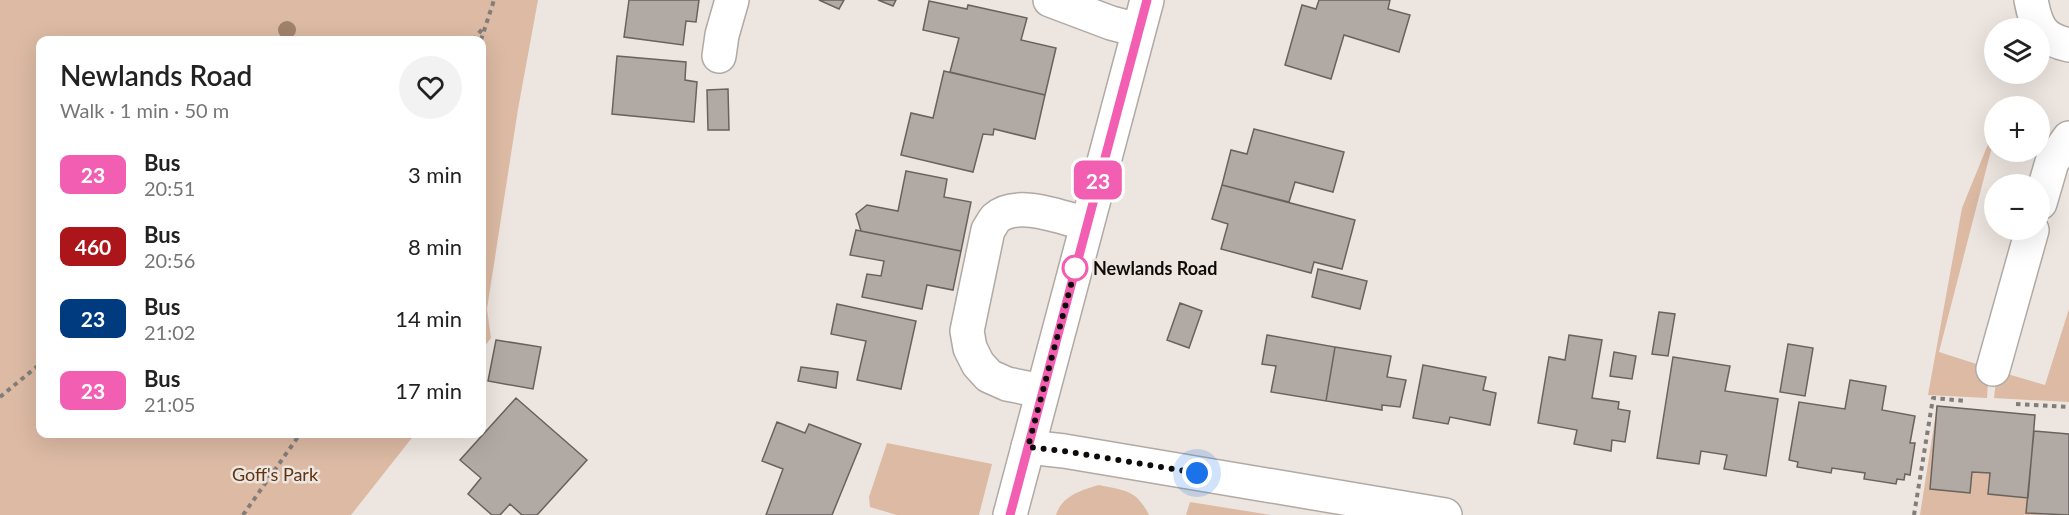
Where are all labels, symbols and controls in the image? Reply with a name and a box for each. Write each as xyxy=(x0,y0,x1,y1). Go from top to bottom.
map controls xyxy=(1984,18,2050,240)
button: layers xyxy=(1984,18,2050,84)
button: heart xyxy=(399,56,462,119)
text: Newlands Road xyxy=(60,58,252,92)
button: + xyxy=(1984,96,2050,162)
text: Walk · 1 min · 50 m xyxy=(60,98,229,122)
text: Bus xyxy=(144,149,180,176)
line badge: 23 xyxy=(1071,160,1125,200)
text: 3 min xyxy=(408,161,462,188)
text: 23 xyxy=(81,162,105,187)
text: 23 xyxy=(1086,168,1110,193)
button: − xyxy=(1984,174,2050,240)
text: 20:51 xyxy=(144,176,195,200)
text: Bus xyxy=(144,221,180,248)
text: 8 min xyxy=(408,233,462,260)
text: 460 xyxy=(75,234,111,259)
text: 20:56 xyxy=(144,248,195,272)
marker: Newlands Road xyxy=(1062,255,1088,281)
place label: Newlands Road xyxy=(1093,257,1217,279)
text: Bus xyxy=(144,293,180,320)
text: 14 min xyxy=(395,305,462,332)
text: 23 xyxy=(81,306,105,331)
text: 21:02 xyxy=(144,320,195,344)
text: Bus xyxy=(144,365,180,392)
text: 17 min xyxy=(395,377,462,404)
text: 23 xyxy=(81,378,105,403)
text: 21:05 xyxy=(144,392,195,416)
your location xyxy=(1182,458,1212,488)
park label: Goff's Park xyxy=(232,463,319,485)

